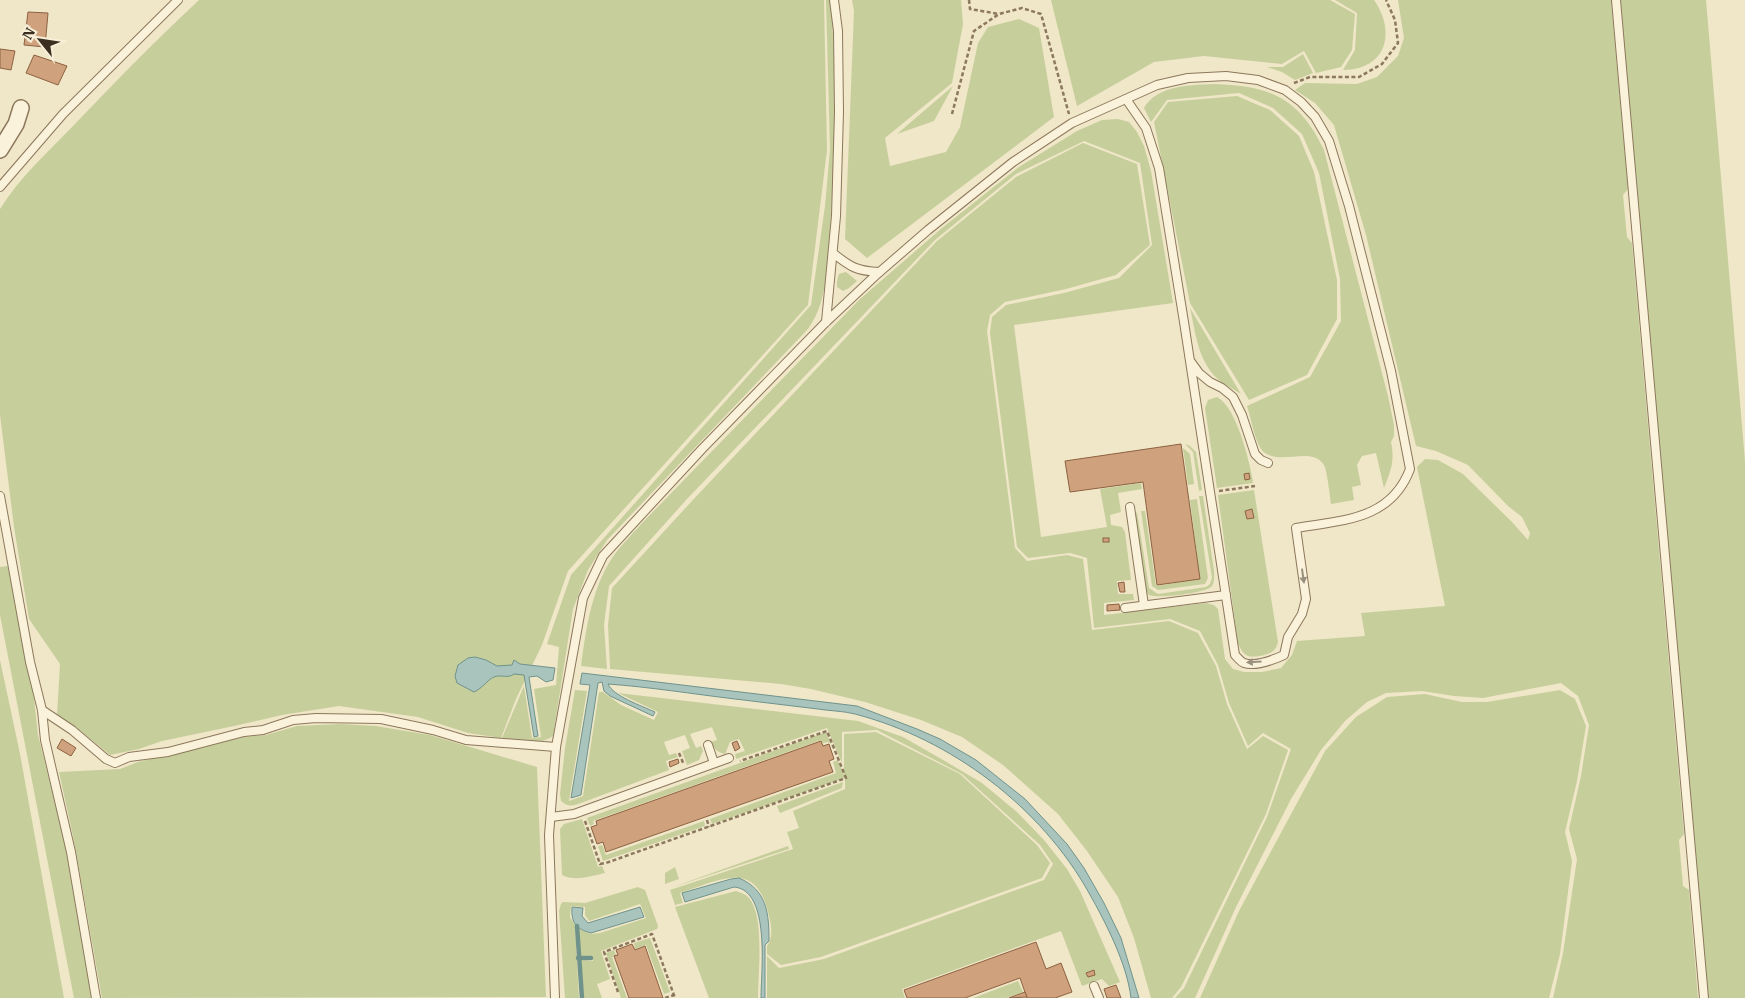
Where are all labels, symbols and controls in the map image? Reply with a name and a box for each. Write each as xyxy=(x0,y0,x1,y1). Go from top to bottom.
north arrow xyxy=(15,15,65,65)
text: N xyxy=(18,24,39,43)
one-way arrow xyxy=(1299,568,1307,584)
one-way arrow xyxy=(1246,658,1262,666)

